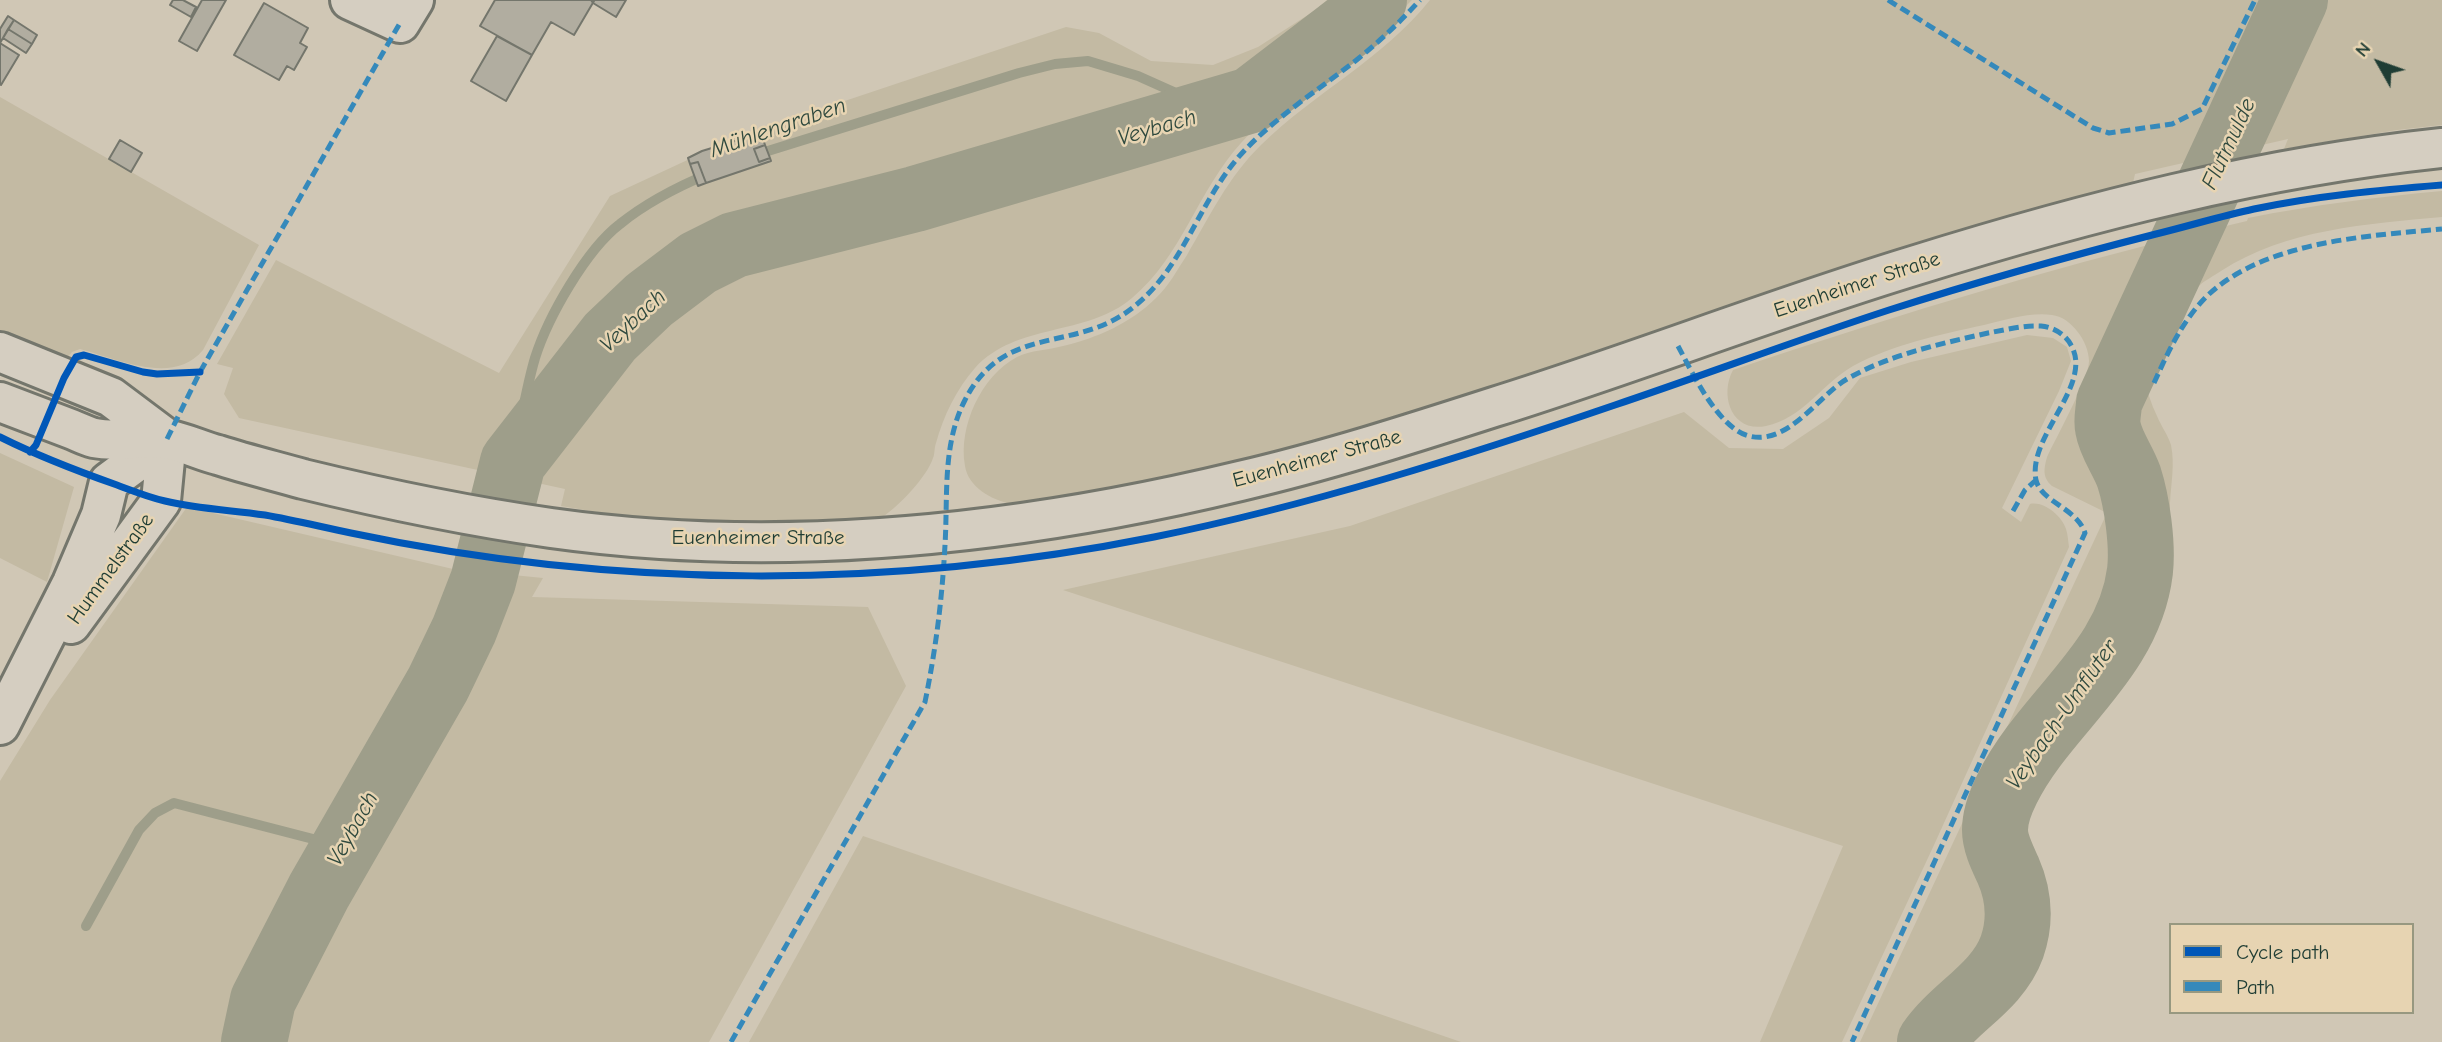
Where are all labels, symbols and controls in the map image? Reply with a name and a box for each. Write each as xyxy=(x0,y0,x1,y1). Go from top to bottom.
north arrow xyxy=(2344,28,2414,98)
text: N xyxy=(2350,38,2375,61)
water label: Mühlengraben xyxy=(706,92,850,164)
water label: Flutmulde xyxy=(2196,94,2262,194)
water label: Veybach xyxy=(1114,104,1200,152)
street label: Euenheimer Straße xyxy=(1771,246,1943,324)
water label: Veybach xyxy=(594,283,672,359)
street label: Euenheimer Straße xyxy=(1230,424,1404,494)
street label: Hummelstraße xyxy=(62,509,160,629)
street label: Euenheimer Straße xyxy=(671,525,845,551)
water label: Veybach-Umfluter xyxy=(2000,635,2124,795)
water label: Veybach xyxy=(321,787,385,871)
legend xyxy=(2169,923,2414,1014)
text: Cycle path xyxy=(2236,940,2329,964)
text: Path xyxy=(2236,975,2275,999)

